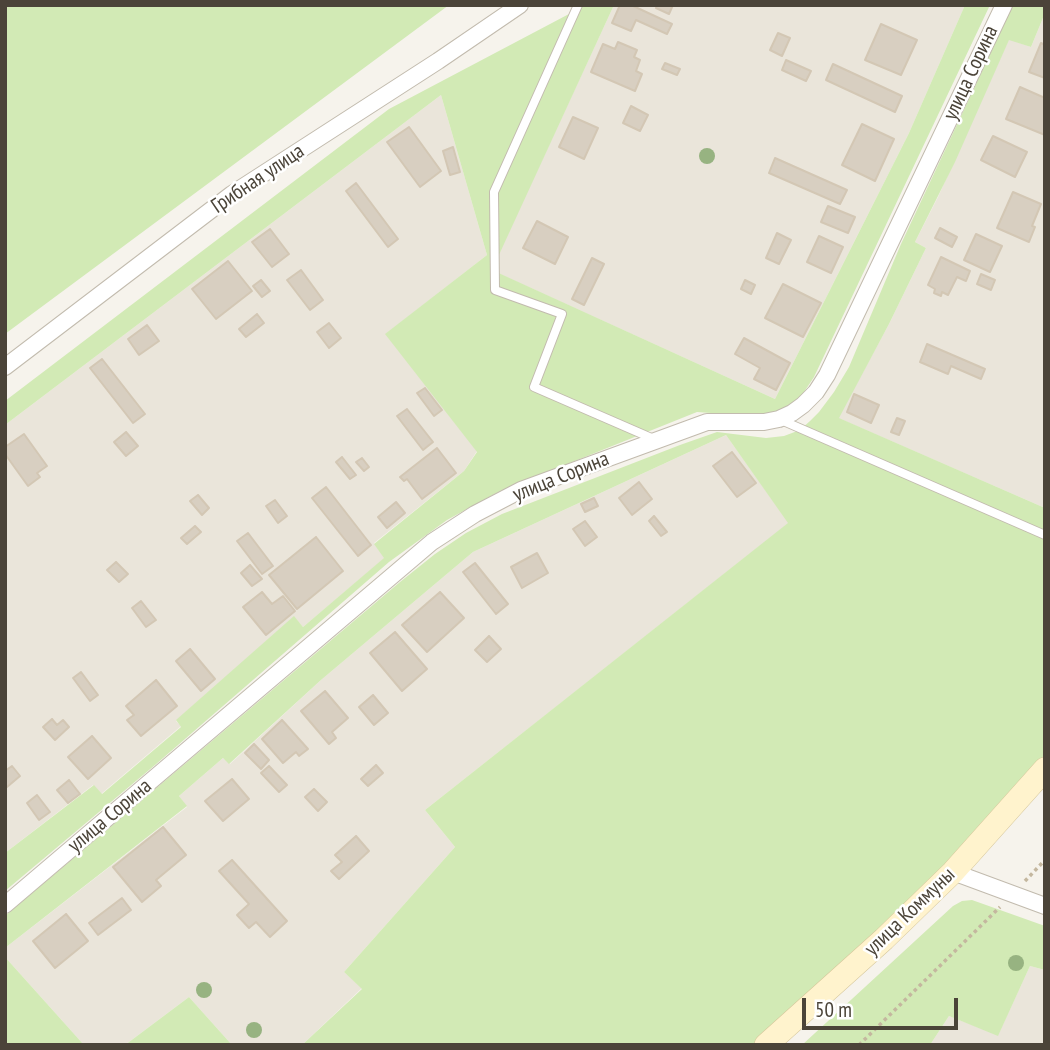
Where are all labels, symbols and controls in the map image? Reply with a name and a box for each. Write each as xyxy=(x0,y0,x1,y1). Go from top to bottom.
street label: улица Сорина xyxy=(938,22,1004,124)
street label: Грибная улица xyxy=(207,139,309,219)
street label: улица Сорина xyxy=(509,446,613,508)
street label: улица Сорина xyxy=(63,774,157,858)
street label: улица Коммуны xyxy=(859,863,961,961)
scale bar xyxy=(805,984,961,1028)
text: 50 m xyxy=(815,996,852,1023)

